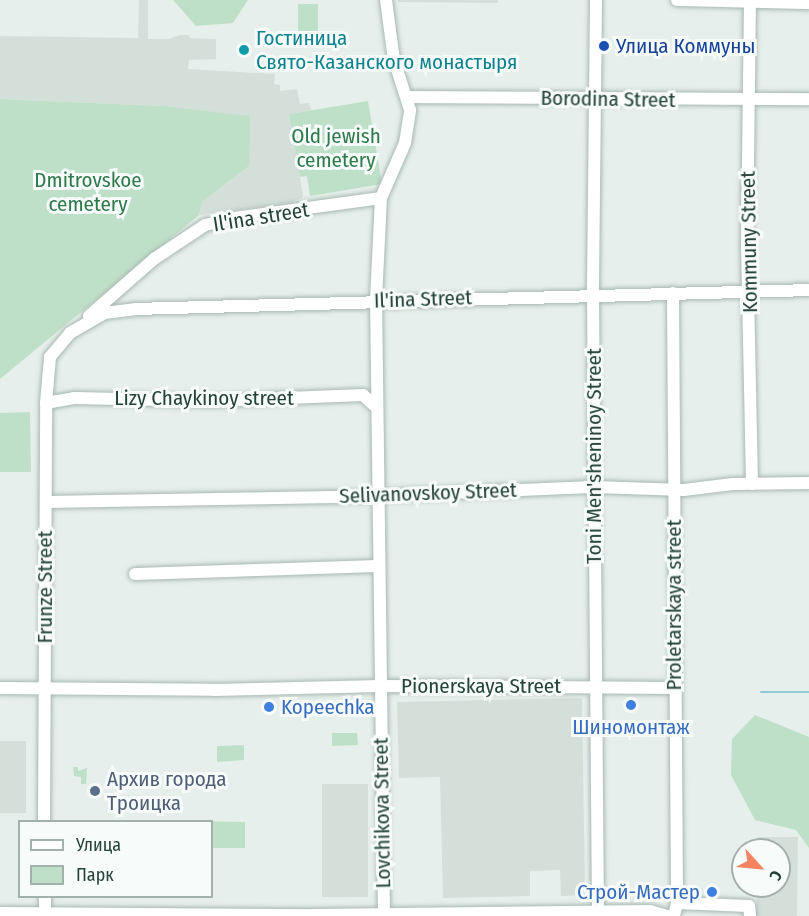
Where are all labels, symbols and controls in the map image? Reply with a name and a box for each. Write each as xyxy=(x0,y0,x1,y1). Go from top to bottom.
place label: Гостиница Свято-Казанского монастыря xyxy=(256,25,517,75)
place label: Улица Коммуны xyxy=(616,33,756,59)
marker: Улица Коммуны xyxy=(597,39,611,53)
marker: Гостиница Свято-Казанского монастыря xyxy=(237,43,251,57)
street label: Borodina Street xyxy=(540,85,676,113)
park label: Old jewish cemetery xyxy=(291,123,381,173)
park label: Dmitrovskoe cemetery xyxy=(34,167,142,217)
street label: Kommuny Street xyxy=(735,171,763,313)
street label: Il'ina street xyxy=(211,197,311,237)
street label: Il'ina Street xyxy=(373,285,473,313)
street label: Toni Men'sheninoy Street xyxy=(581,348,607,564)
street label: Lizy Chaykinoy street xyxy=(114,385,294,411)
street label: Selivanovskoy Street xyxy=(339,477,517,509)
street label: Proletarskaya street xyxy=(661,519,687,691)
street label: Frunze Street xyxy=(32,531,58,643)
street label: Pionerskaya Street xyxy=(401,673,561,699)
place label: Kopeechka xyxy=(281,694,375,720)
marker: Шиномонтаж xyxy=(624,698,638,712)
marker: Kopeechka xyxy=(262,700,276,714)
place label: Шиномонтаж xyxy=(572,714,690,740)
street label: Lovchikova Street xyxy=(368,737,396,889)
place label: Архив города Троицка xyxy=(107,766,227,816)
marker: Архив города Троицка xyxy=(88,784,102,798)
legend xyxy=(18,820,213,898)
text: Улица xyxy=(76,834,121,856)
north arrow xyxy=(731,838,791,898)
text: Парк xyxy=(76,864,114,886)
text: С xyxy=(765,867,786,884)
place label: Строй-Мастер xyxy=(577,879,700,905)
marker: Строй-Мастер xyxy=(705,885,719,899)

